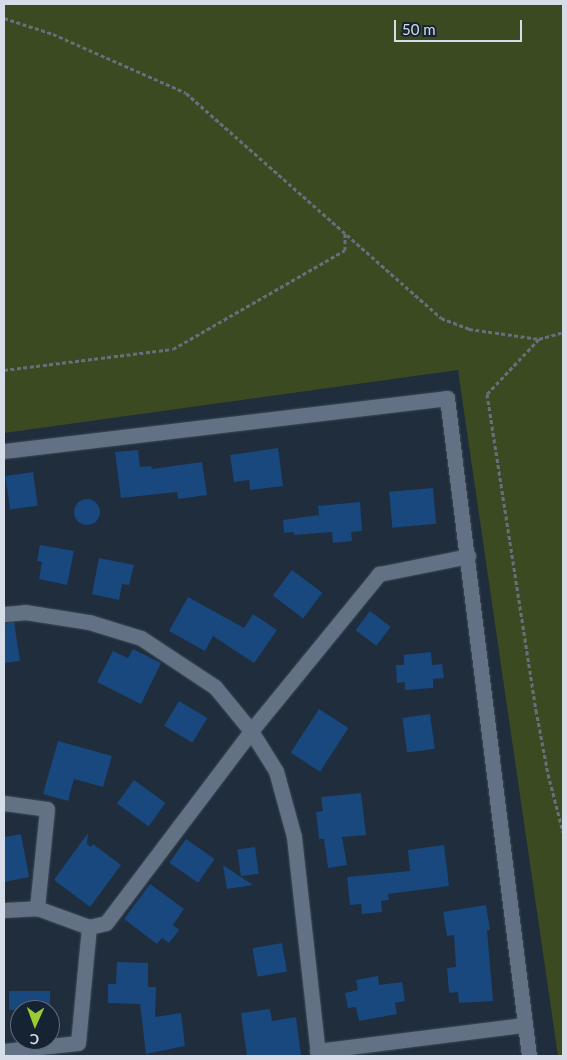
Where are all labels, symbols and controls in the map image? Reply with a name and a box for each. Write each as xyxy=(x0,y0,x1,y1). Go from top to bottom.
scale bar xyxy=(397,10,524,42)
text: 50 m xyxy=(402,20,436,38)
north arrow xyxy=(10,1000,60,1050)
text: С xyxy=(30,1031,39,1048)

